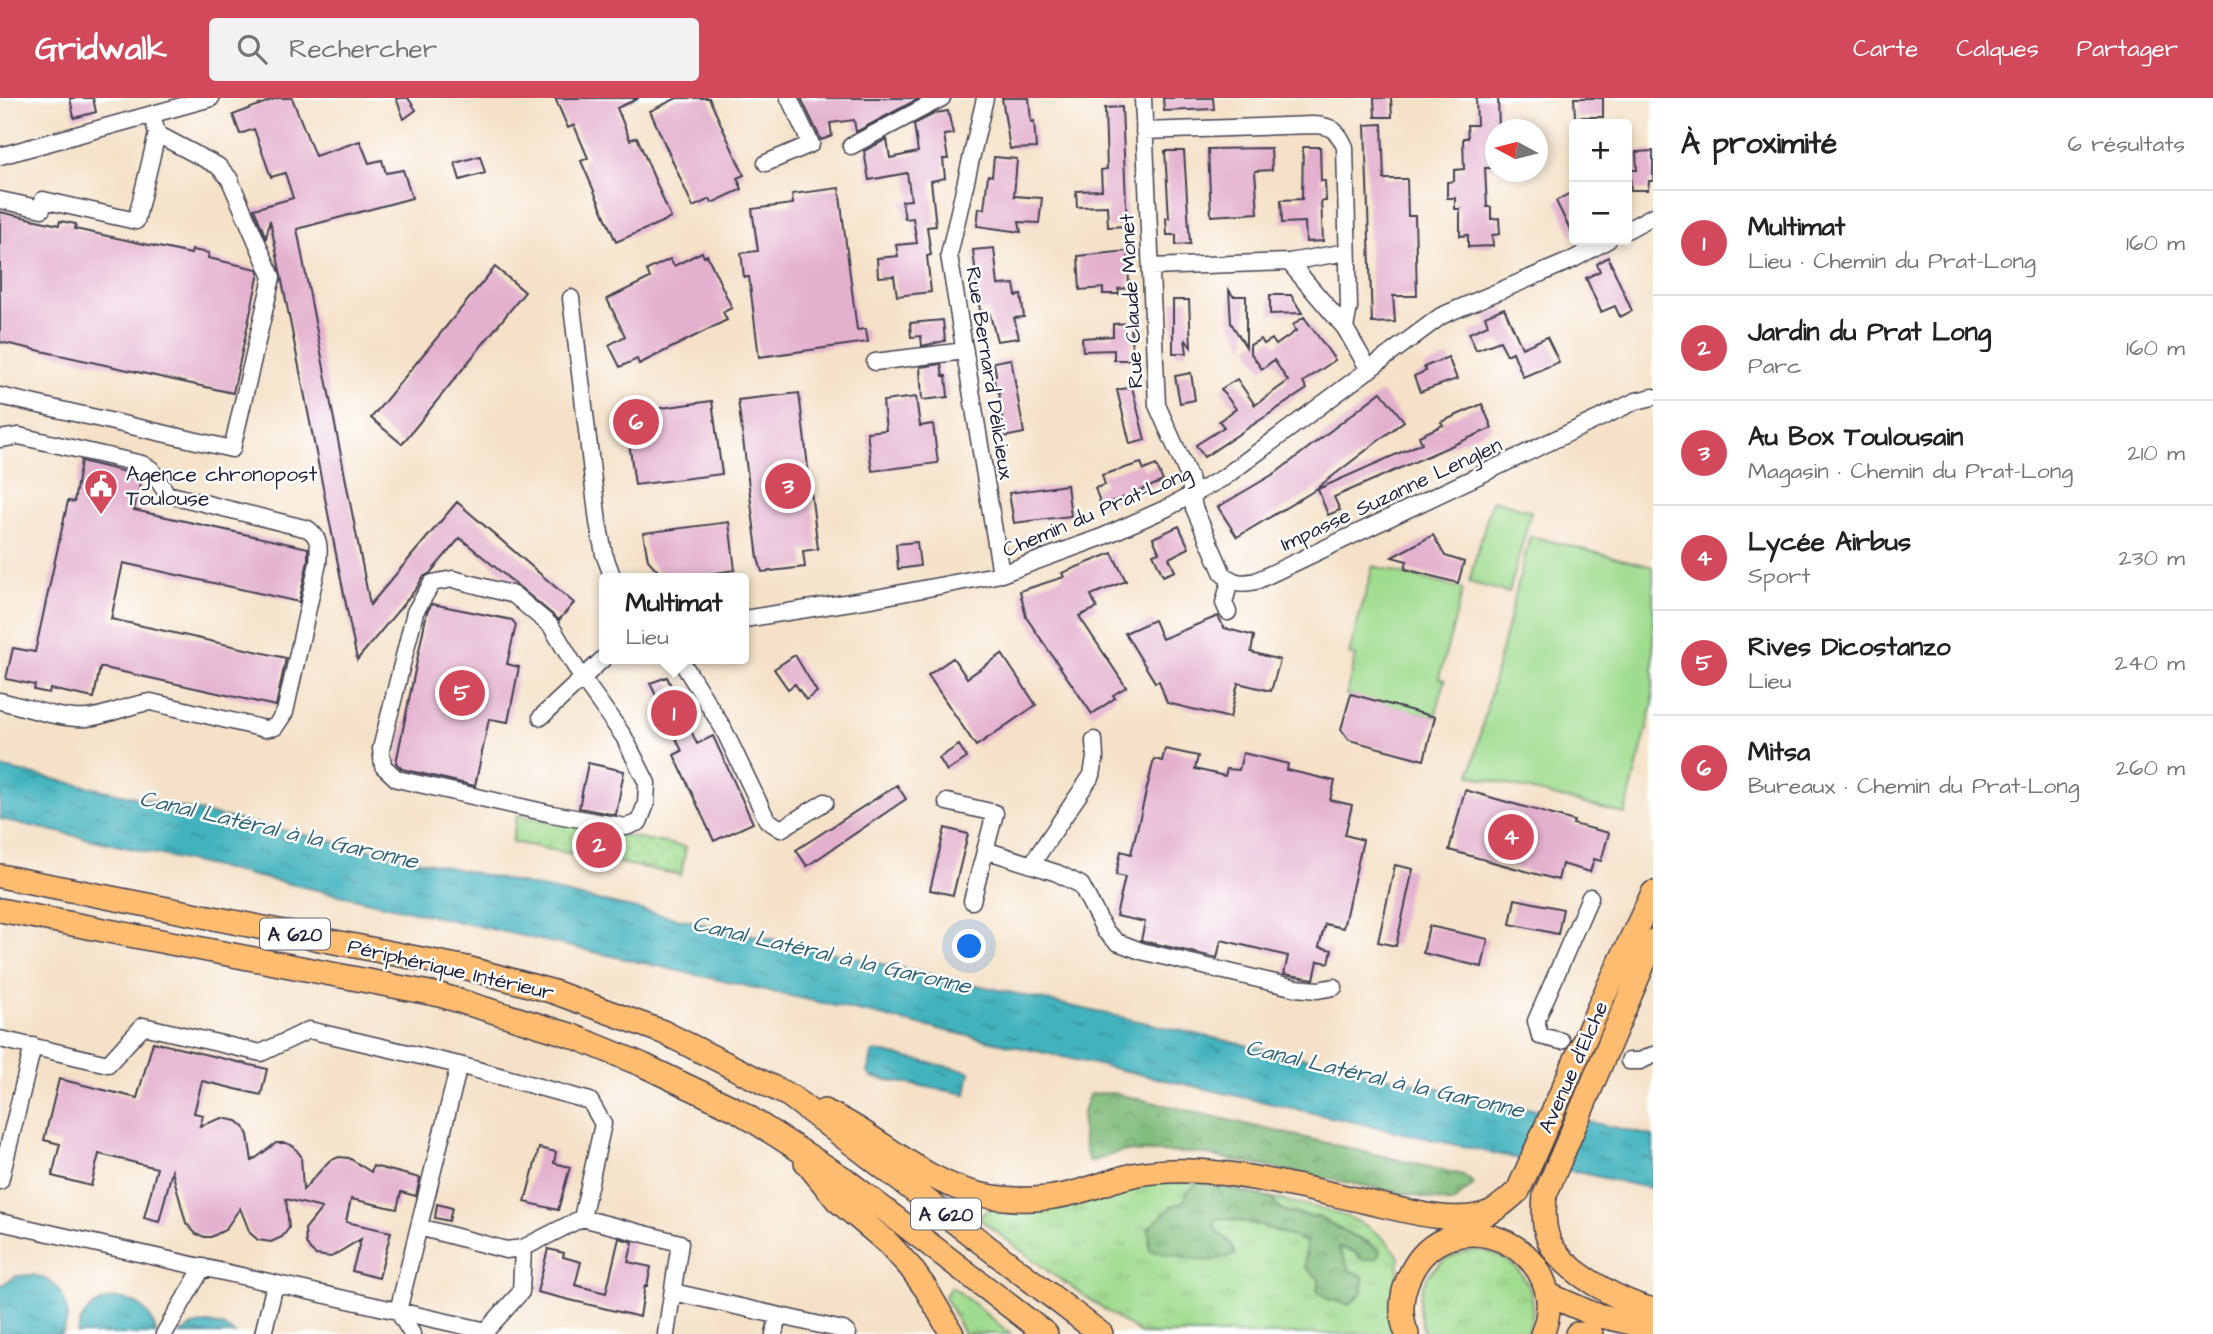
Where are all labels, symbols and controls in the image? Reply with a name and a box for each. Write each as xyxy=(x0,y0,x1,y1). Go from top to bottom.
search box xyxy=(209,18,699,81)
text: Gridwalk xyxy=(35,26,167,72)
icon: search xyxy=(233,30,271,68)
text: Rechercher xyxy=(289,31,437,67)
text: Carte xyxy=(1853,32,1918,66)
text: Calques xyxy=(1956,32,2039,66)
text: Partager xyxy=(2077,32,2178,66)
north arrow xyxy=(1485,119,1548,182)
map controls xyxy=(1569,119,1632,245)
button: + xyxy=(1569,119,1632,182)
text: À proximité xyxy=(1681,123,1837,165)
text: 6 résultats xyxy=(2068,128,2185,160)
button: − xyxy=(1569,182,1632,245)
text: Multimat xyxy=(1748,209,1845,245)
street label: Rue Claude Monet xyxy=(1112,212,1151,389)
text: 1 xyxy=(1703,227,1705,259)
text: 160 m xyxy=(2126,227,2185,259)
text: Lieu · Chemin du Prat-Long xyxy=(1748,245,2036,277)
street label: Rue Bernard Délicieux xyxy=(958,265,1021,482)
text: Jardin du Prat Long xyxy=(1748,314,1991,350)
text: 2 xyxy=(1697,332,1711,364)
text: 160 m xyxy=(2126,332,2185,364)
text: Parc xyxy=(1748,350,1802,382)
pin: 6 xyxy=(613,396,659,448)
text: Au Box Toulousain xyxy=(1748,419,1963,455)
street label: Impasse Suzanne Lenglen xyxy=(1276,430,1507,560)
text: 3 xyxy=(1698,437,1710,469)
text: 210 m xyxy=(2127,437,2185,469)
text: Magasin · Chemin du Prat-Long xyxy=(1748,455,2073,487)
street label: Chemin du Prat-Long xyxy=(998,458,1197,566)
place label: Agence chronopost Toulouse xyxy=(126,460,318,513)
pin: 3 xyxy=(765,460,811,512)
public building icon: Agence chronopost Toulouse xyxy=(82,467,120,516)
text: Lycée Airbus xyxy=(1748,524,1911,560)
text: 4 xyxy=(1696,542,1712,574)
text: 230 m xyxy=(2119,542,2185,574)
text: Sport xyxy=(1748,560,1811,592)
popup xyxy=(599,573,749,664)
text: Multimat xyxy=(625,585,723,621)
text: Lieu xyxy=(625,621,669,653)
text: Rives Dicostanzo xyxy=(1748,629,1951,665)
text: 5 xyxy=(1696,647,1712,679)
text: 240 m xyxy=(2115,647,2185,679)
text: Lieu xyxy=(1748,665,1792,697)
pin: 5 xyxy=(439,667,485,719)
pin: 1 xyxy=(651,687,697,739)
text: Mitsa xyxy=(1748,734,1810,770)
text: 6 xyxy=(1697,752,1711,784)
text: 260 m xyxy=(2116,752,2185,784)
text: Bureaux · Chemin du Prat-Long xyxy=(1748,770,2080,802)
water label: Canal Latéral à la Garonne xyxy=(136,782,423,878)
pin: 4 xyxy=(1488,811,1534,863)
pin: 2 xyxy=(576,819,622,871)
water label: Canal Latéral à la Garonne xyxy=(689,907,976,1003)
road number: A 620 xyxy=(260,918,330,950)
your location xyxy=(952,929,986,963)
street label: Périphérique Intérieur xyxy=(345,932,557,1008)
street label: Avenue d'Elche xyxy=(1531,997,1615,1138)
water label: Canal Latéral à la Garonne xyxy=(1242,1031,1529,1127)
road number: A 620 xyxy=(911,1198,981,1230)

